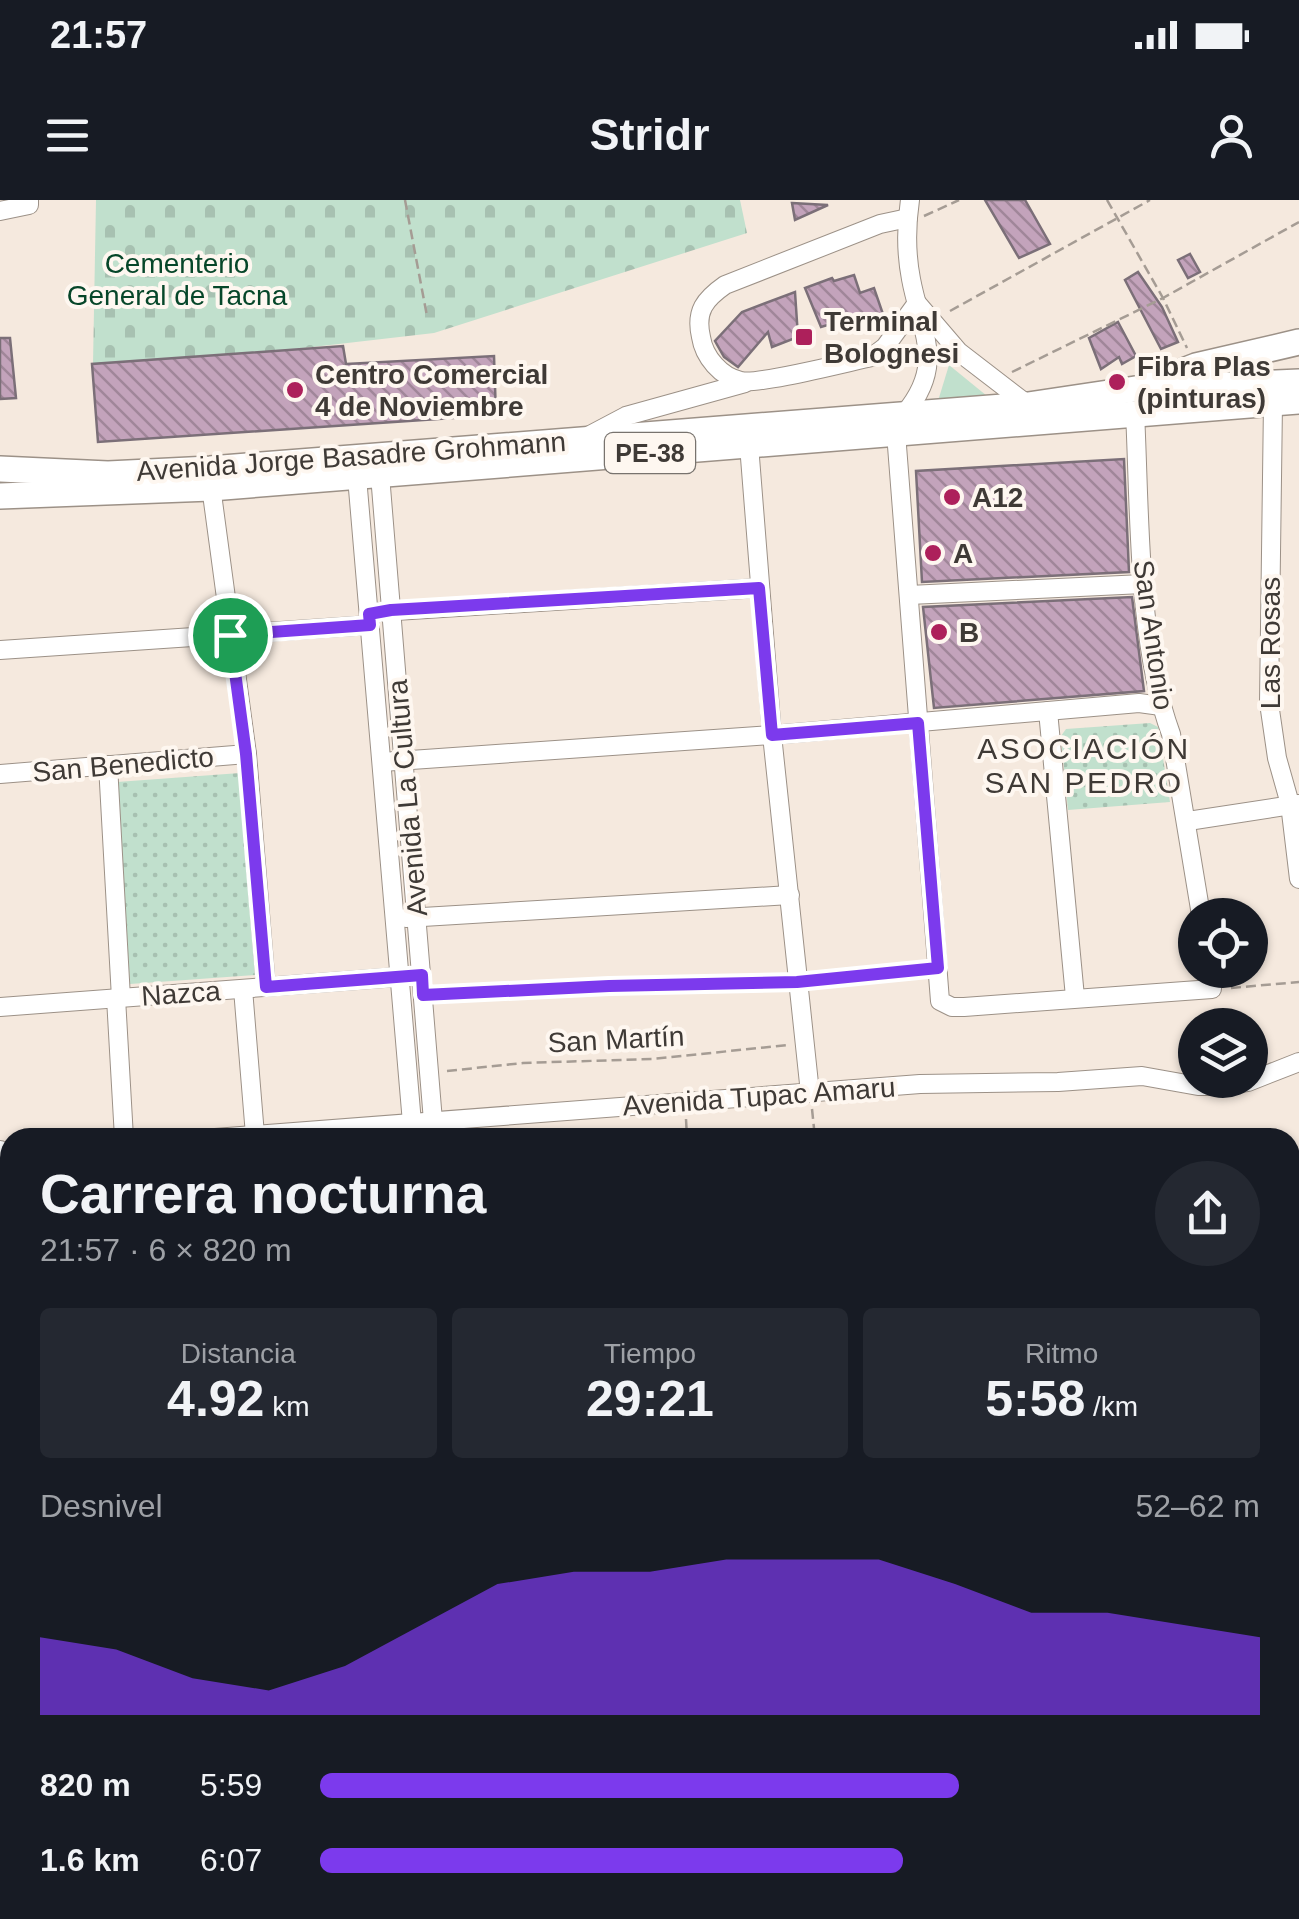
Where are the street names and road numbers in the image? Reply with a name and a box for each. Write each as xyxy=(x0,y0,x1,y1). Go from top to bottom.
street label: Avenida Jorge Basadre Grohmann xyxy=(135,426,567,487)
road number: PE-38 xyxy=(605,433,695,473)
street label: San Antonio xyxy=(1128,558,1179,712)
street label: Las Rosas xyxy=(1255,577,1286,709)
street label: Avenida La Cultura xyxy=(382,678,433,918)
street label: San Benedicto xyxy=(31,741,215,788)
street label: Nazca xyxy=(140,975,222,1012)
street label: San Martín xyxy=(547,1020,685,1059)
street label: Avenida Tupac Amaru xyxy=(622,1071,897,1121)

